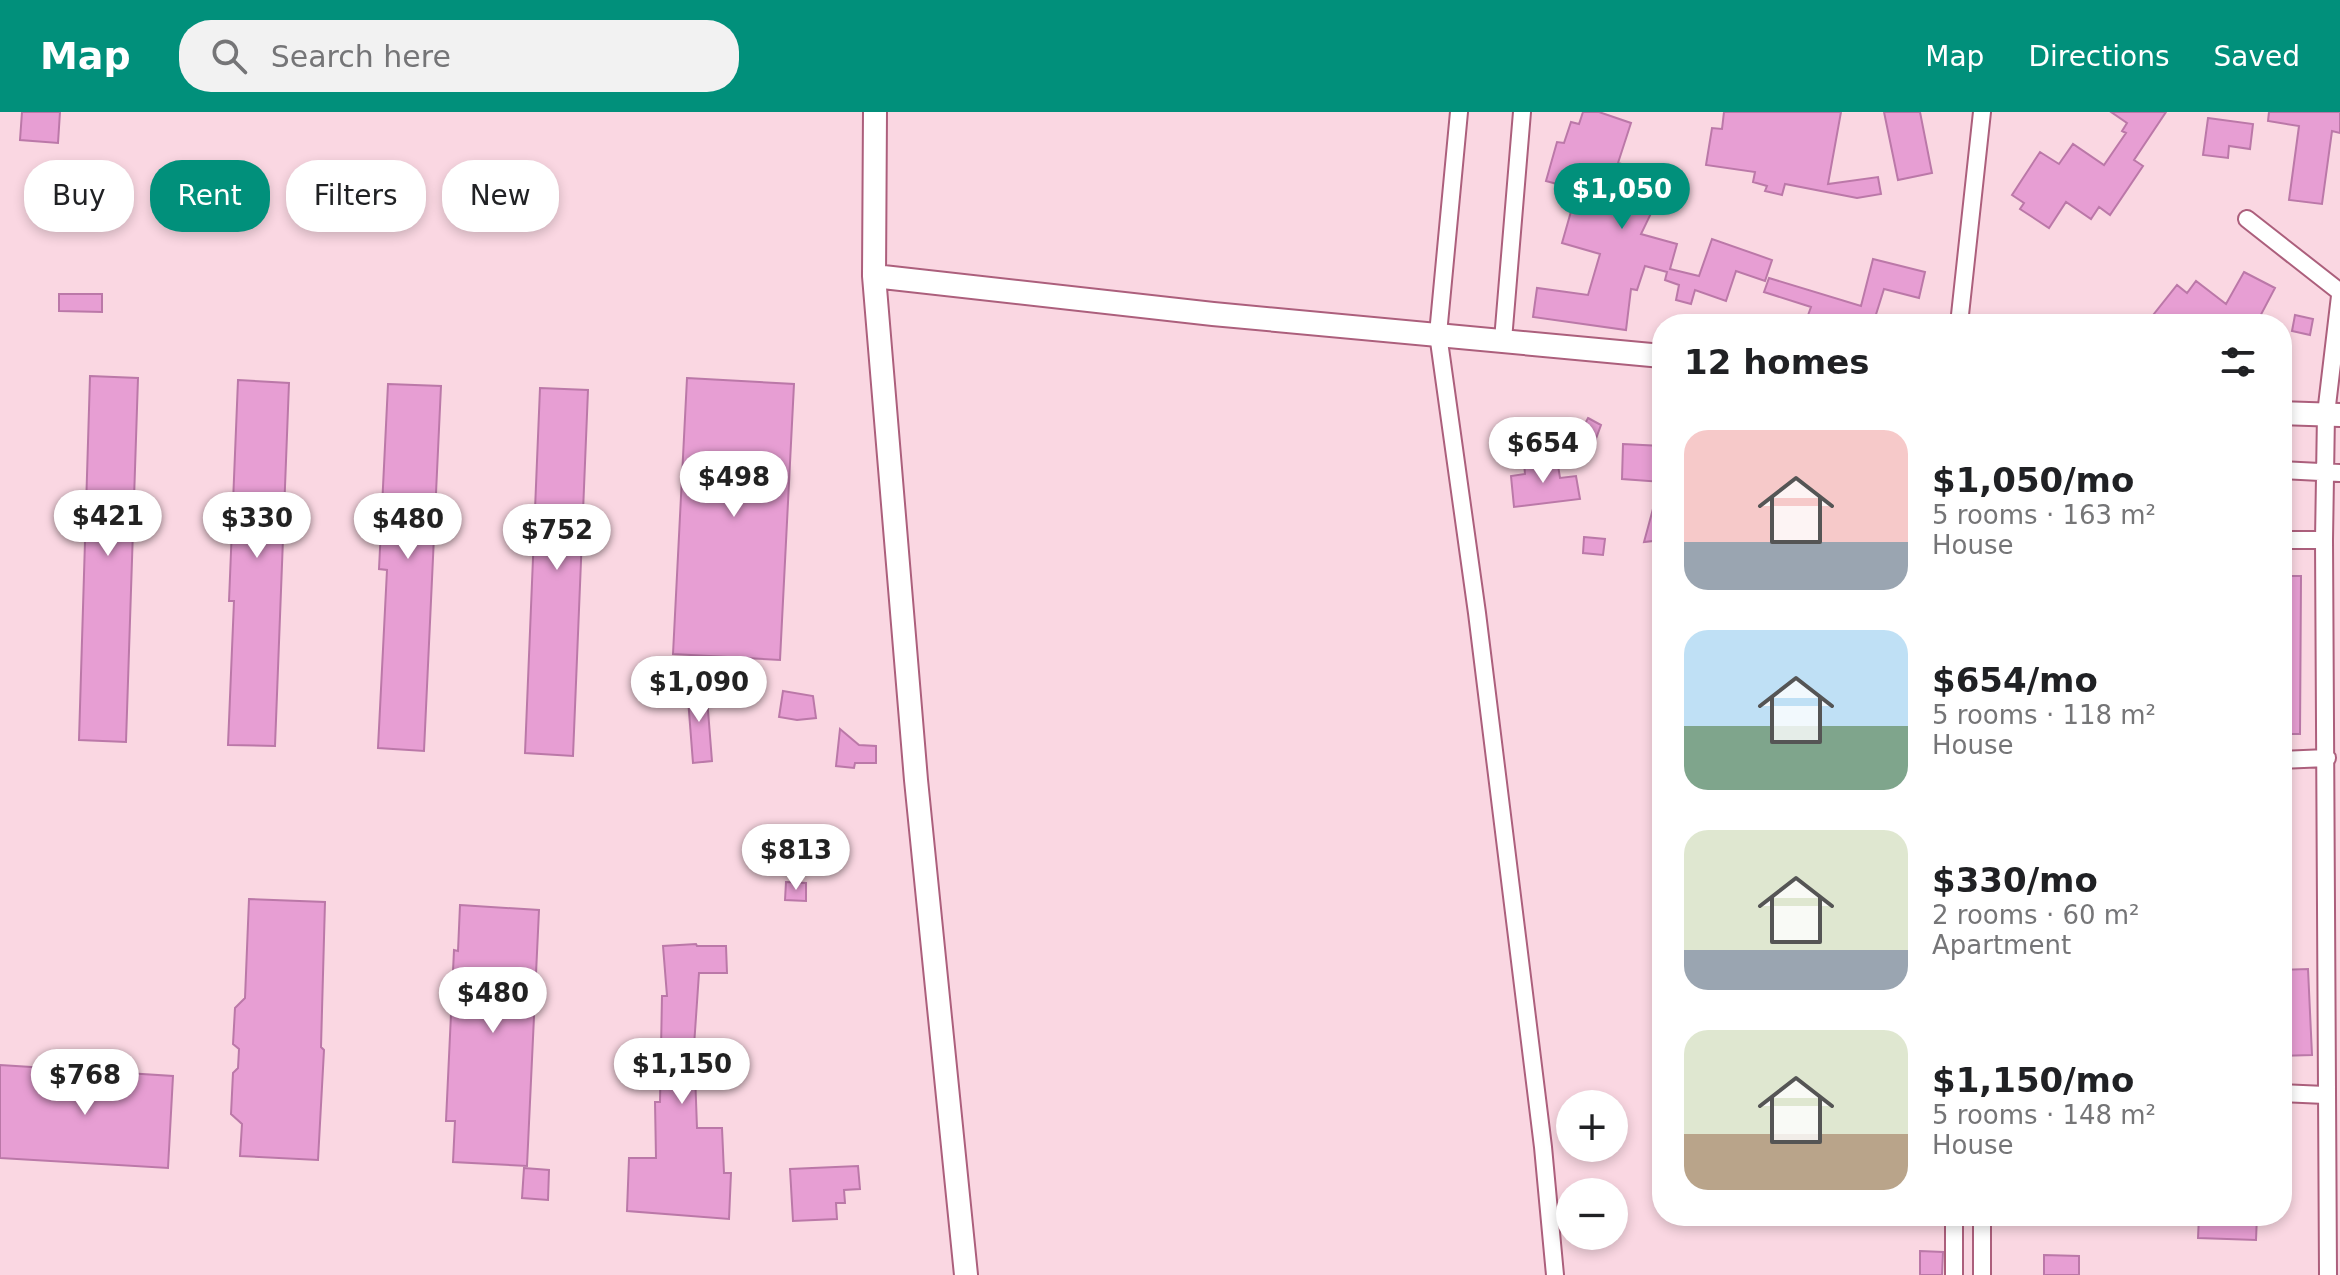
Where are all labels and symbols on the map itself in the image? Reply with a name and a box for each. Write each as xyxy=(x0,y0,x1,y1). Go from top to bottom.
pin: $1,050 xyxy=(1557,163,1687,231)
pin: $654 xyxy=(1496,417,1590,485)
pin: $498 xyxy=(687,451,781,519)
pin: $421 xyxy=(61,490,155,558)
pin: $330 xyxy=(210,492,304,560)
pin: $480 xyxy=(361,493,455,561)
pin: $752 xyxy=(510,504,604,572)
pin: $1,090 xyxy=(634,656,764,724)
pin: $813 xyxy=(749,824,843,892)
pin: $480 xyxy=(446,967,540,1035)
pin: $1,150 xyxy=(617,1038,747,1106)
pin: $768 xyxy=(38,1049,132,1117)

